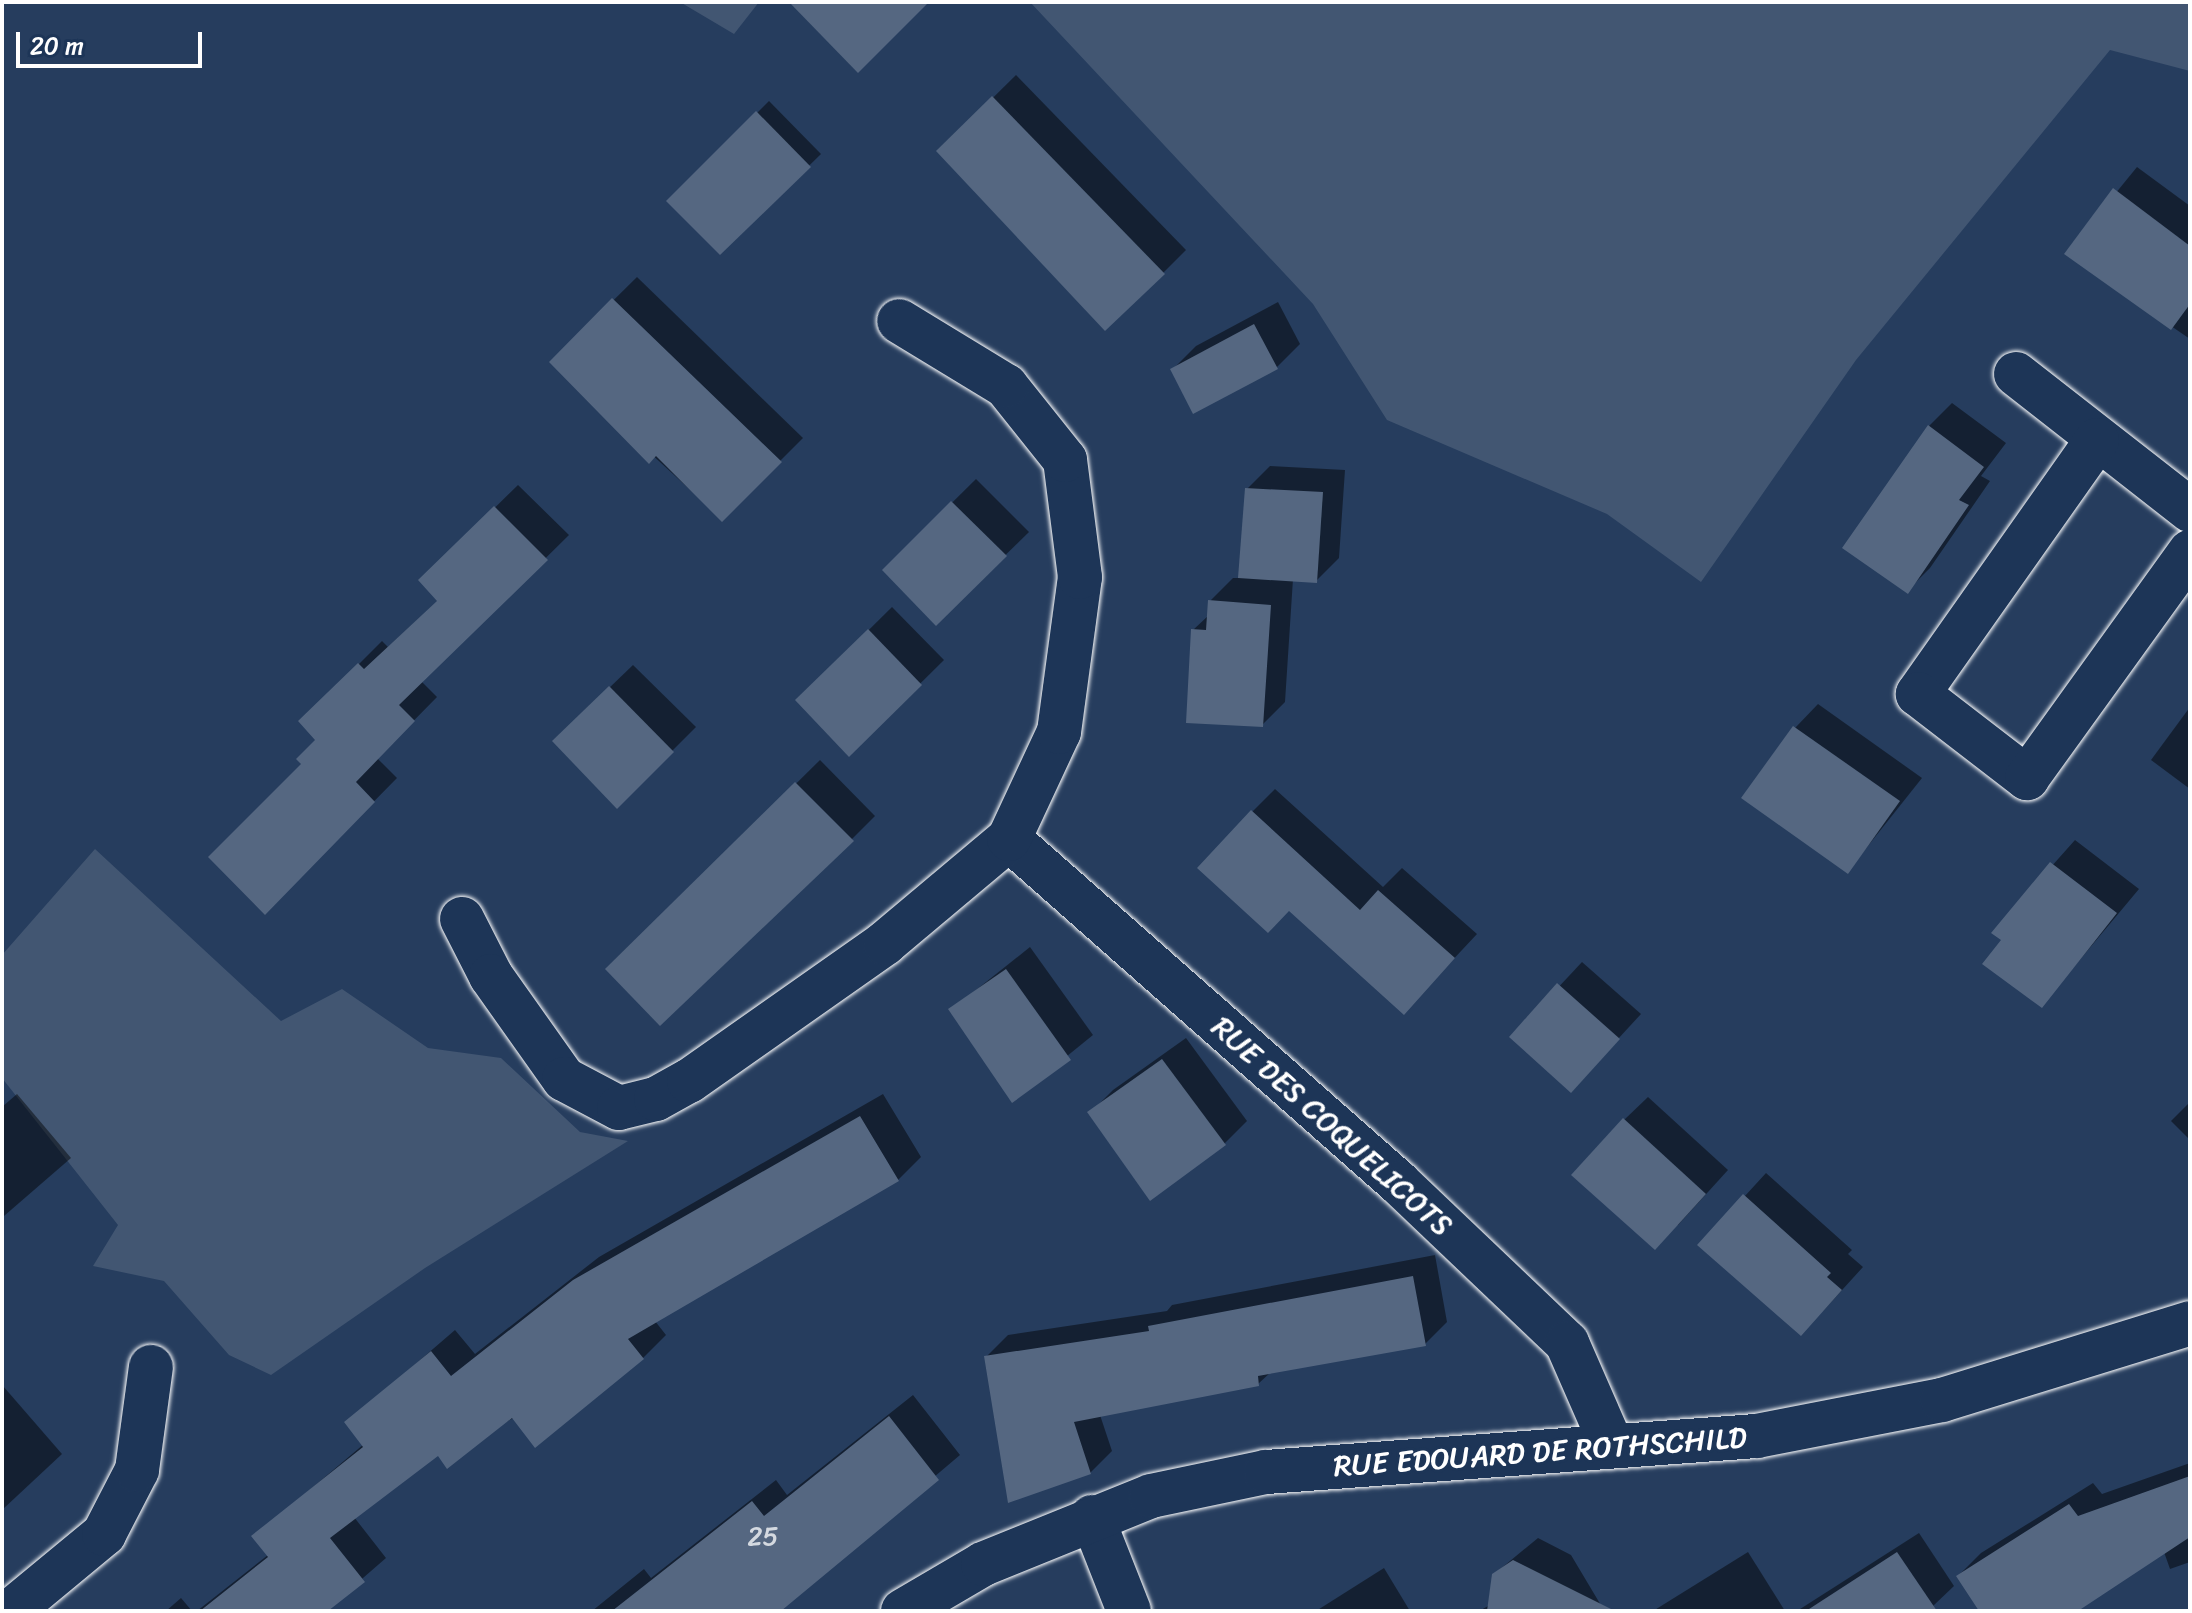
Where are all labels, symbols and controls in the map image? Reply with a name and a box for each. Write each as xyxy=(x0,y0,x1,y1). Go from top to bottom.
scale bar xyxy=(20,16,206,66)
text: 20 m xyxy=(30,25,84,67)
street label: RUE DES COQUELICOTS xyxy=(1203,1008,1461,1244)
street label: RUE EDOUARD DE ROTHSCHILD xyxy=(1331,1420,1749,1484)
house number: 25 xyxy=(748,1521,778,1553)

